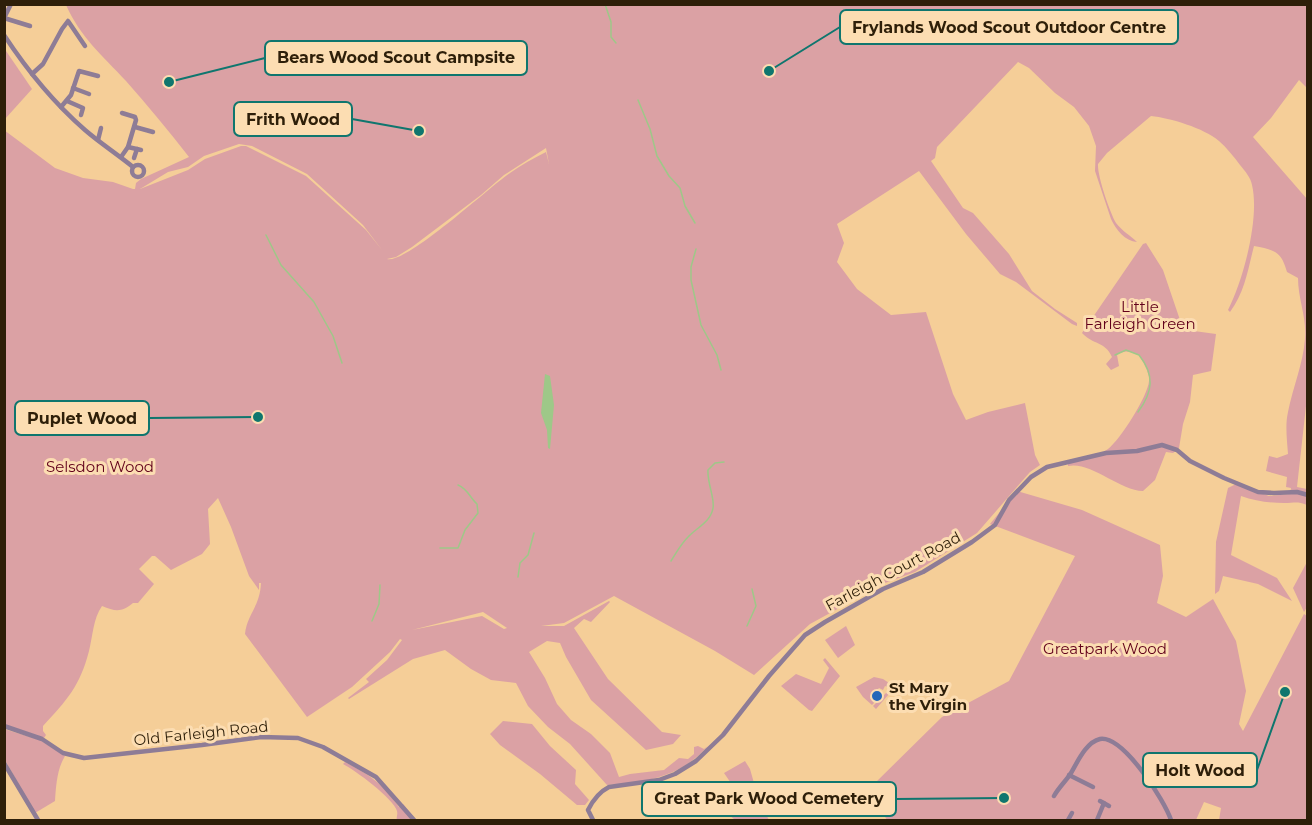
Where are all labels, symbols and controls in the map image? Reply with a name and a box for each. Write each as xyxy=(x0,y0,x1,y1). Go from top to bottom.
callout: Frylands Wood Scout Outdoor Centre xyxy=(840,10,1178,44)
text: Frylands Wood Scout Outdoor Centre xyxy=(852,18,1166,37)
callout: Bears Wood Scout Campsite xyxy=(265,41,527,75)
text: Bears Wood Scout Campsite xyxy=(277,48,515,67)
callout: Frith Wood xyxy=(234,102,352,136)
text: Frith Wood xyxy=(246,110,340,129)
park label: Little Farleigh Green xyxy=(1084,297,1196,333)
callout: Puplet Wood xyxy=(15,401,149,435)
text: Puplet Wood xyxy=(27,409,137,428)
park label: Selsdon Wood xyxy=(46,457,154,476)
street label: Farleigh Court Road xyxy=(822,527,964,615)
park label: Greatpark Wood xyxy=(1043,639,1167,658)
place label: St Mary the Virgin xyxy=(889,678,967,714)
marker: St Mary the Virgin xyxy=(870,689,884,703)
street label: Old Farleigh Road xyxy=(133,716,269,750)
callout: Holt Wood xyxy=(1143,753,1257,787)
text: Holt Wood xyxy=(1155,761,1245,780)
callout: Great Park Wood Cemetery xyxy=(642,782,896,816)
text: Great Park Wood Cemetery xyxy=(654,789,884,808)

